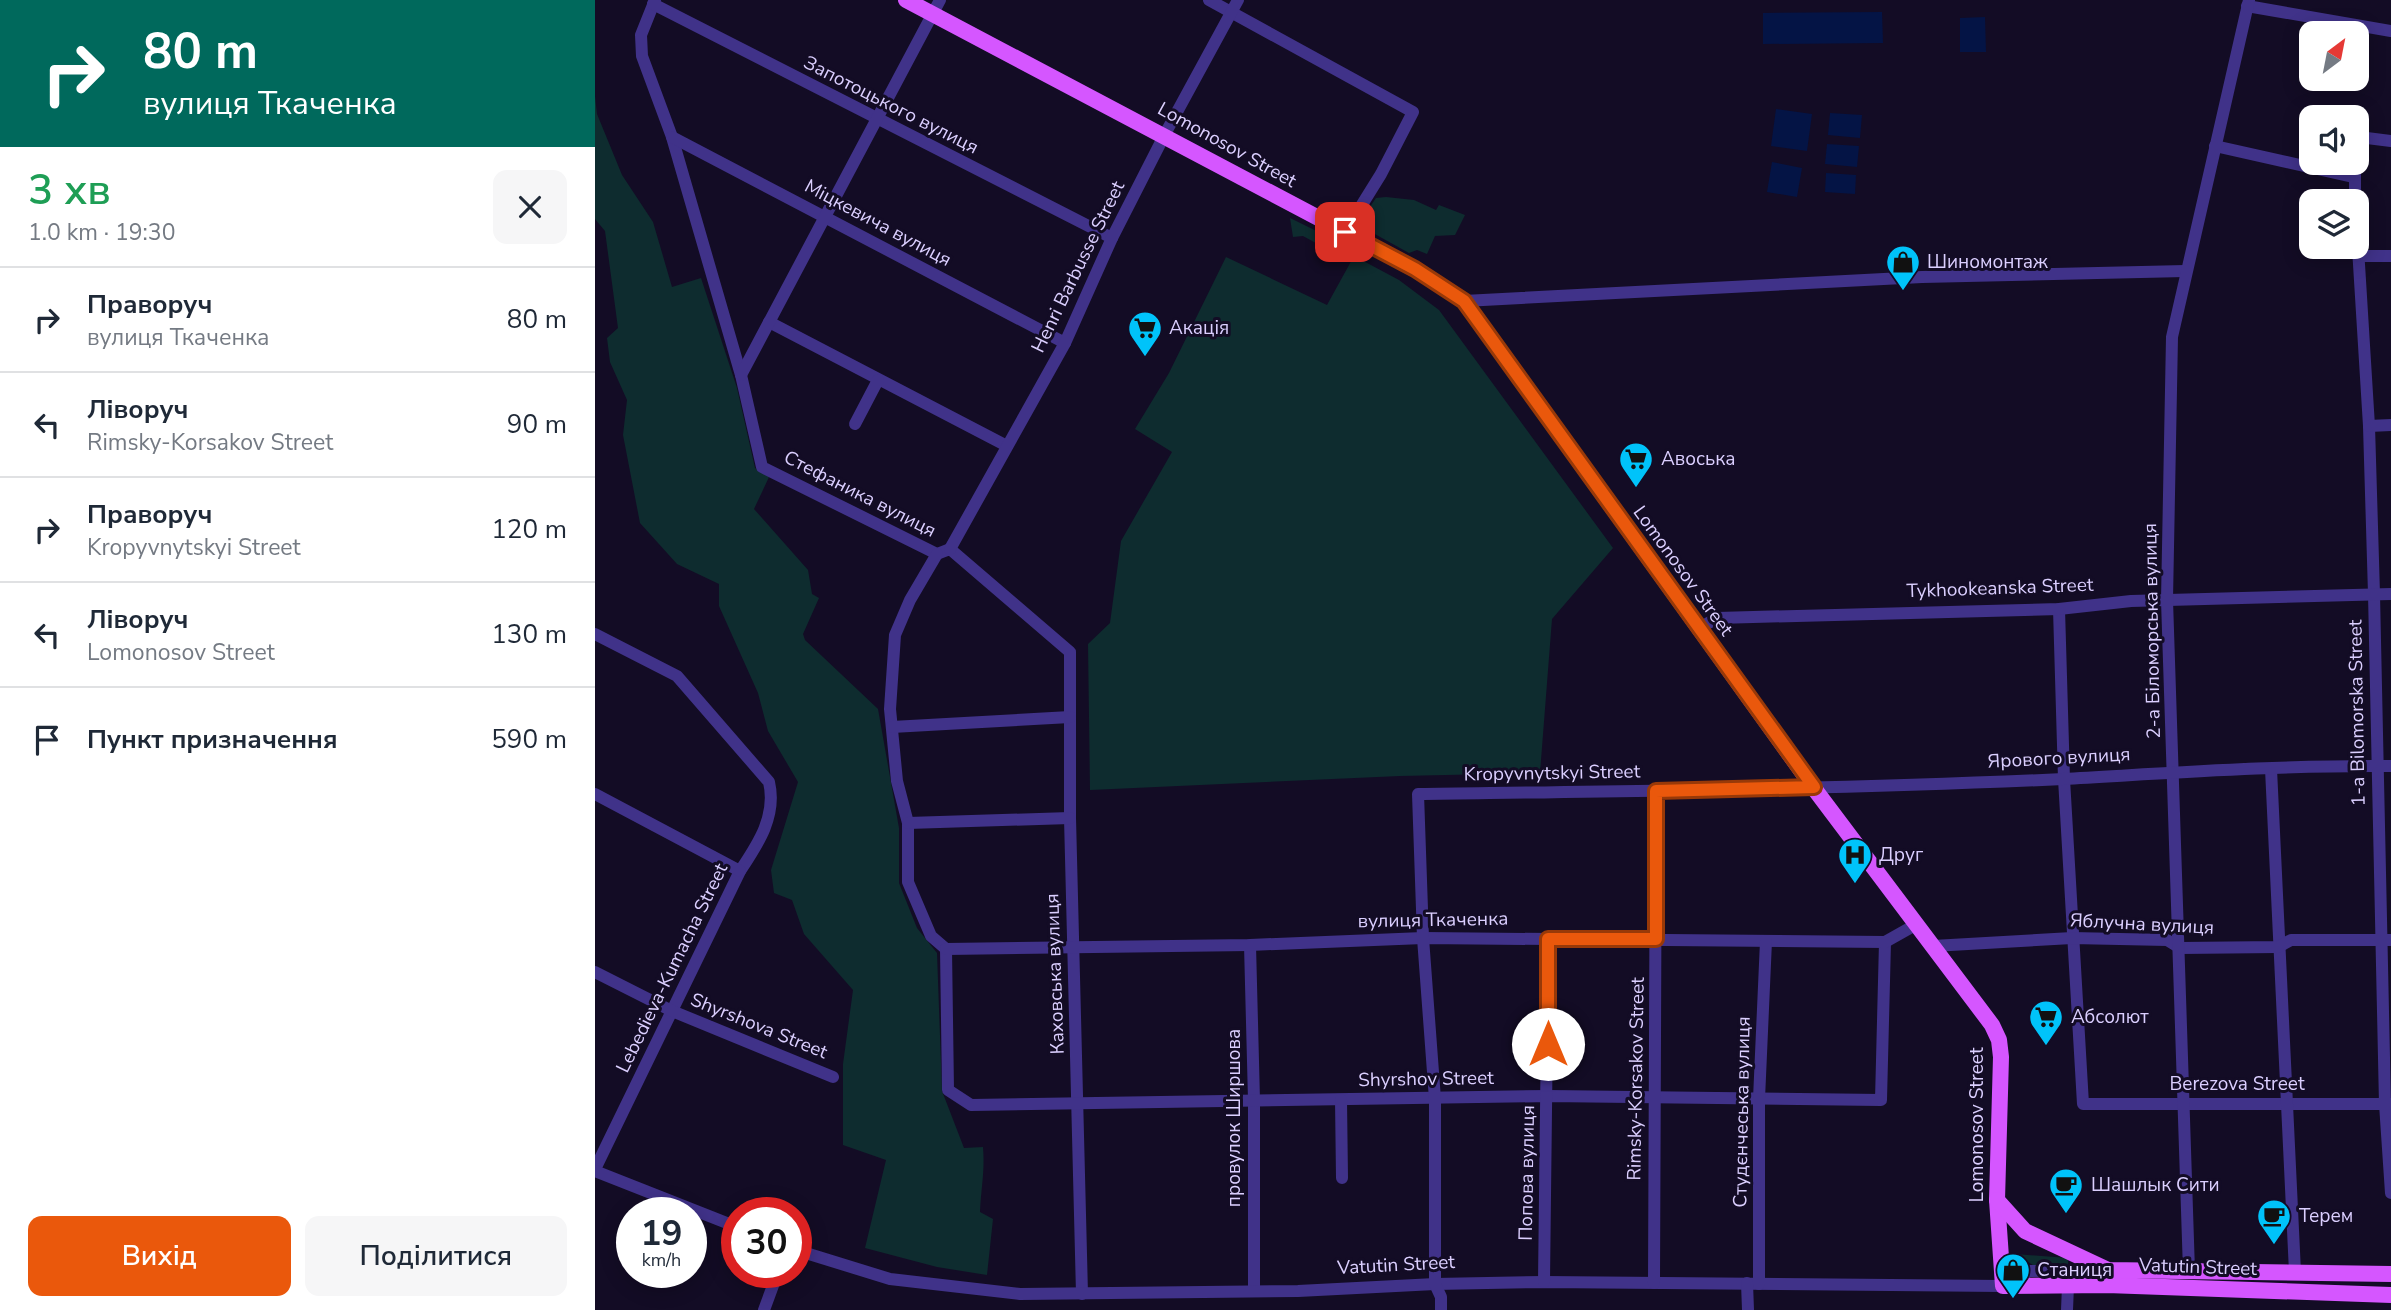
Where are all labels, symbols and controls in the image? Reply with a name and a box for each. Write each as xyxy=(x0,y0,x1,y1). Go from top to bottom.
text: 80 m xyxy=(143,18,258,85)
north arrow xyxy=(2299,21,2369,91)
map controls xyxy=(2299,21,2369,259)
icon: right xyxy=(28,28,119,119)
street label: Запотоцького вулиця xyxy=(799,50,983,160)
text: вулиця Ткаченка xyxy=(143,82,397,125)
street label: Lomonosov Street xyxy=(1153,96,1301,194)
button: sound xyxy=(2299,105,2369,175)
text: 3 хв xyxy=(28,162,111,219)
button: close xyxy=(493,170,567,244)
street label: Міцкевича вулиця xyxy=(800,173,956,273)
street label: Henri Barbusse Street xyxy=(1025,176,1131,357)
button: layers xyxy=(2299,189,2369,259)
pin xyxy=(1315,202,1375,262)
icon: arrive xyxy=(1326,213,1364,251)
text: 1.0 km · 19:30 xyxy=(28,217,175,248)
shop icon: Шиномонтаж xyxy=(1884,243,1922,292)
place label: Шиномонтаж xyxy=(1927,249,2048,275)
text: Праворуч xyxy=(87,287,212,322)
icon: right xyxy=(28,301,66,339)
text: 80 m xyxy=(507,302,567,337)
supermarket icon: Акація xyxy=(1126,309,1164,358)
place label: Акація xyxy=(1169,315,1229,341)
text: вулиця Ткаченка xyxy=(87,322,269,353)
text: Ліворуч xyxy=(87,392,188,427)
icon: left xyxy=(28,406,66,444)
text: 90 m xyxy=(507,407,567,442)
text: Rimsky-Korsakov Street xyxy=(87,427,333,458)
supermarket icon: Авоська xyxy=(1617,440,1655,489)
street label: Стефаника вулиця xyxy=(779,444,941,544)
place label: Авоська xyxy=(1661,446,1735,472)
text: Праворуч xyxy=(87,497,212,532)
street label: Lomonosov Street xyxy=(1627,501,1739,642)
icon: right xyxy=(28,511,66,549)
text: 120 m xyxy=(491,512,567,547)
street label: 2-а Біломорська вулиця xyxy=(2137,523,2167,739)
text: Kropyvnytskyi Street xyxy=(87,532,301,563)
street label: Tykhookeanska Street xyxy=(1906,572,2094,604)
text: Ліворуч xyxy=(87,602,188,637)
icon: left xyxy=(28,616,66,654)
text: 130 m xyxy=(491,617,567,652)
street label: 1-a Bilomorska Street xyxy=(2342,619,2372,807)
text: Lomonosov Street xyxy=(87,637,275,668)
icon: arrive xyxy=(28,721,66,759)
text: Пункт призначення xyxy=(87,722,338,757)
text: 590 m xyxy=(491,722,567,757)
street label: Ярового вулиця xyxy=(1987,741,2131,775)
street label: Kropyvnytskyi Street xyxy=(1464,758,1641,788)
hospital icon: Друг xyxy=(1836,836,1874,885)
place label: Друг xyxy=(1879,842,1923,868)
street label: Lebedieva-Kumacha Street xyxy=(610,859,734,1077)
street label: Каховська вулиця xyxy=(1039,893,1071,1055)
street label: вулиця Ткаченка xyxy=(1357,906,1509,934)
street label: Яблучна вулиця xyxy=(2069,907,2215,941)
street label: Rimsky-Korsakov Street xyxy=(1621,977,1651,1181)
street label: Shyrshova Street xyxy=(687,987,832,1065)
supermarket icon: Абсолют xyxy=(2027,998,2065,1047)
place label: Абсолют xyxy=(2071,1004,2149,1030)
position arrow xyxy=(1511,1007,1585,1081)
street label: Студєнчеська вулиця xyxy=(1727,1016,1757,1208)
street label: провулок Ширшова xyxy=(1221,1029,1247,1207)
street label: Lomonosov Street xyxy=(1964,1047,1990,1203)
street label: Shyrshov Street xyxy=(1358,1065,1494,1093)
street label: Berezova Street xyxy=(2169,1071,2305,1097)
street label: Попова вулиця xyxy=(1513,1105,1541,1241)
cafe icon: Шашлык Сити xyxy=(2047,1166,2085,1215)
place label: Шашлык Сити xyxy=(2091,1172,2220,1198)
speed limit sign: 30 xyxy=(721,1197,812,1288)
cafe icon: Терем xyxy=(2255,1197,2293,1246)
place label: Терем xyxy=(2299,1203,2353,1229)
text: 19 xyxy=(640,1210,683,1257)
button: Вихід xyxy=(28,1216,291,1296)
button: Поділитися xyxy=(305,1216,567,1296)
text: km/h xyxy=(642,1248,681,1272)
street label: Vatutin Street xyxy=(1335,1249,1456,1281)
shop icon: Станиця xyxy=(1994,1251,2032,1300)
street label: Vatutin Street xyxy=(2138,1252,2258,1282)
place label: Станиця xyxy=(2037,1257,2112,1283)

